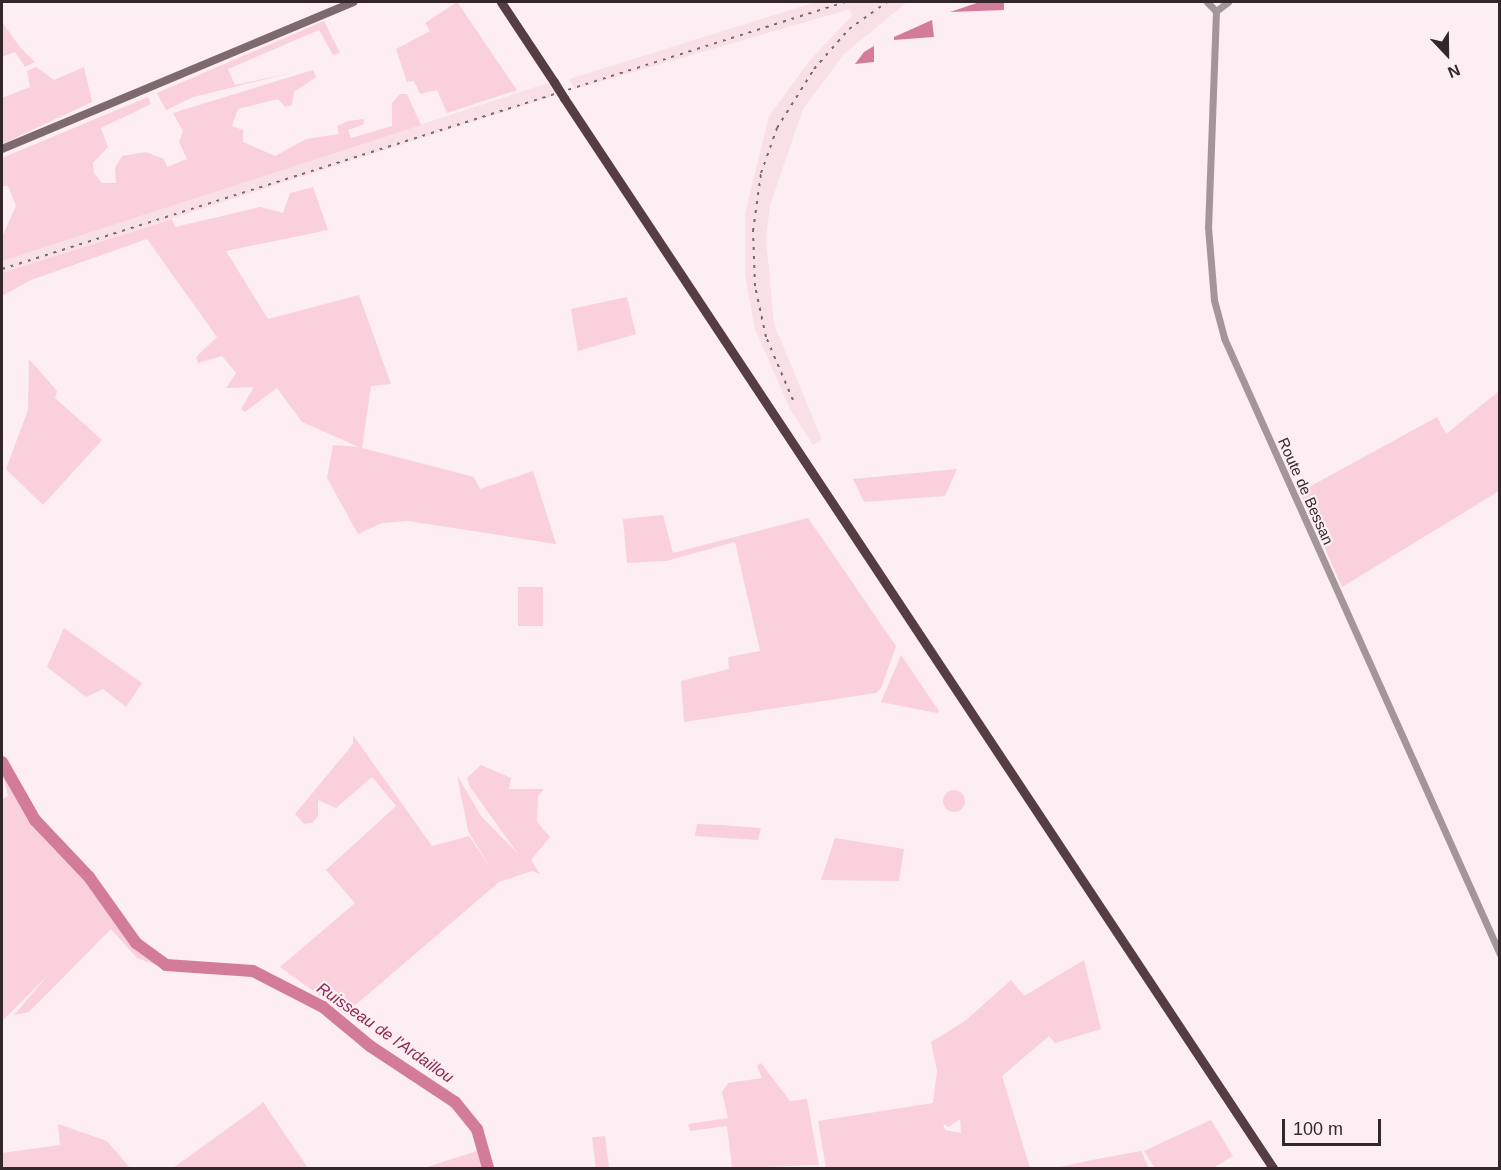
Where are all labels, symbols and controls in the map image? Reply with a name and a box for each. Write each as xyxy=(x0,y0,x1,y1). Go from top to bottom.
north arrow xyxy=(1417,24,1477,84)
text: N xyxy=(1445,61,1462,81)
street label: Route de Bessan xyxy=(1274,435,1338,547)
water label: Ruisseau de l'Ardaillou xyxy=(313,979,457,1087)
scale bar xyxy=(1285,1107,1384,1145)
text: 100 m xyxy=(1293,1119,1343,1139)

